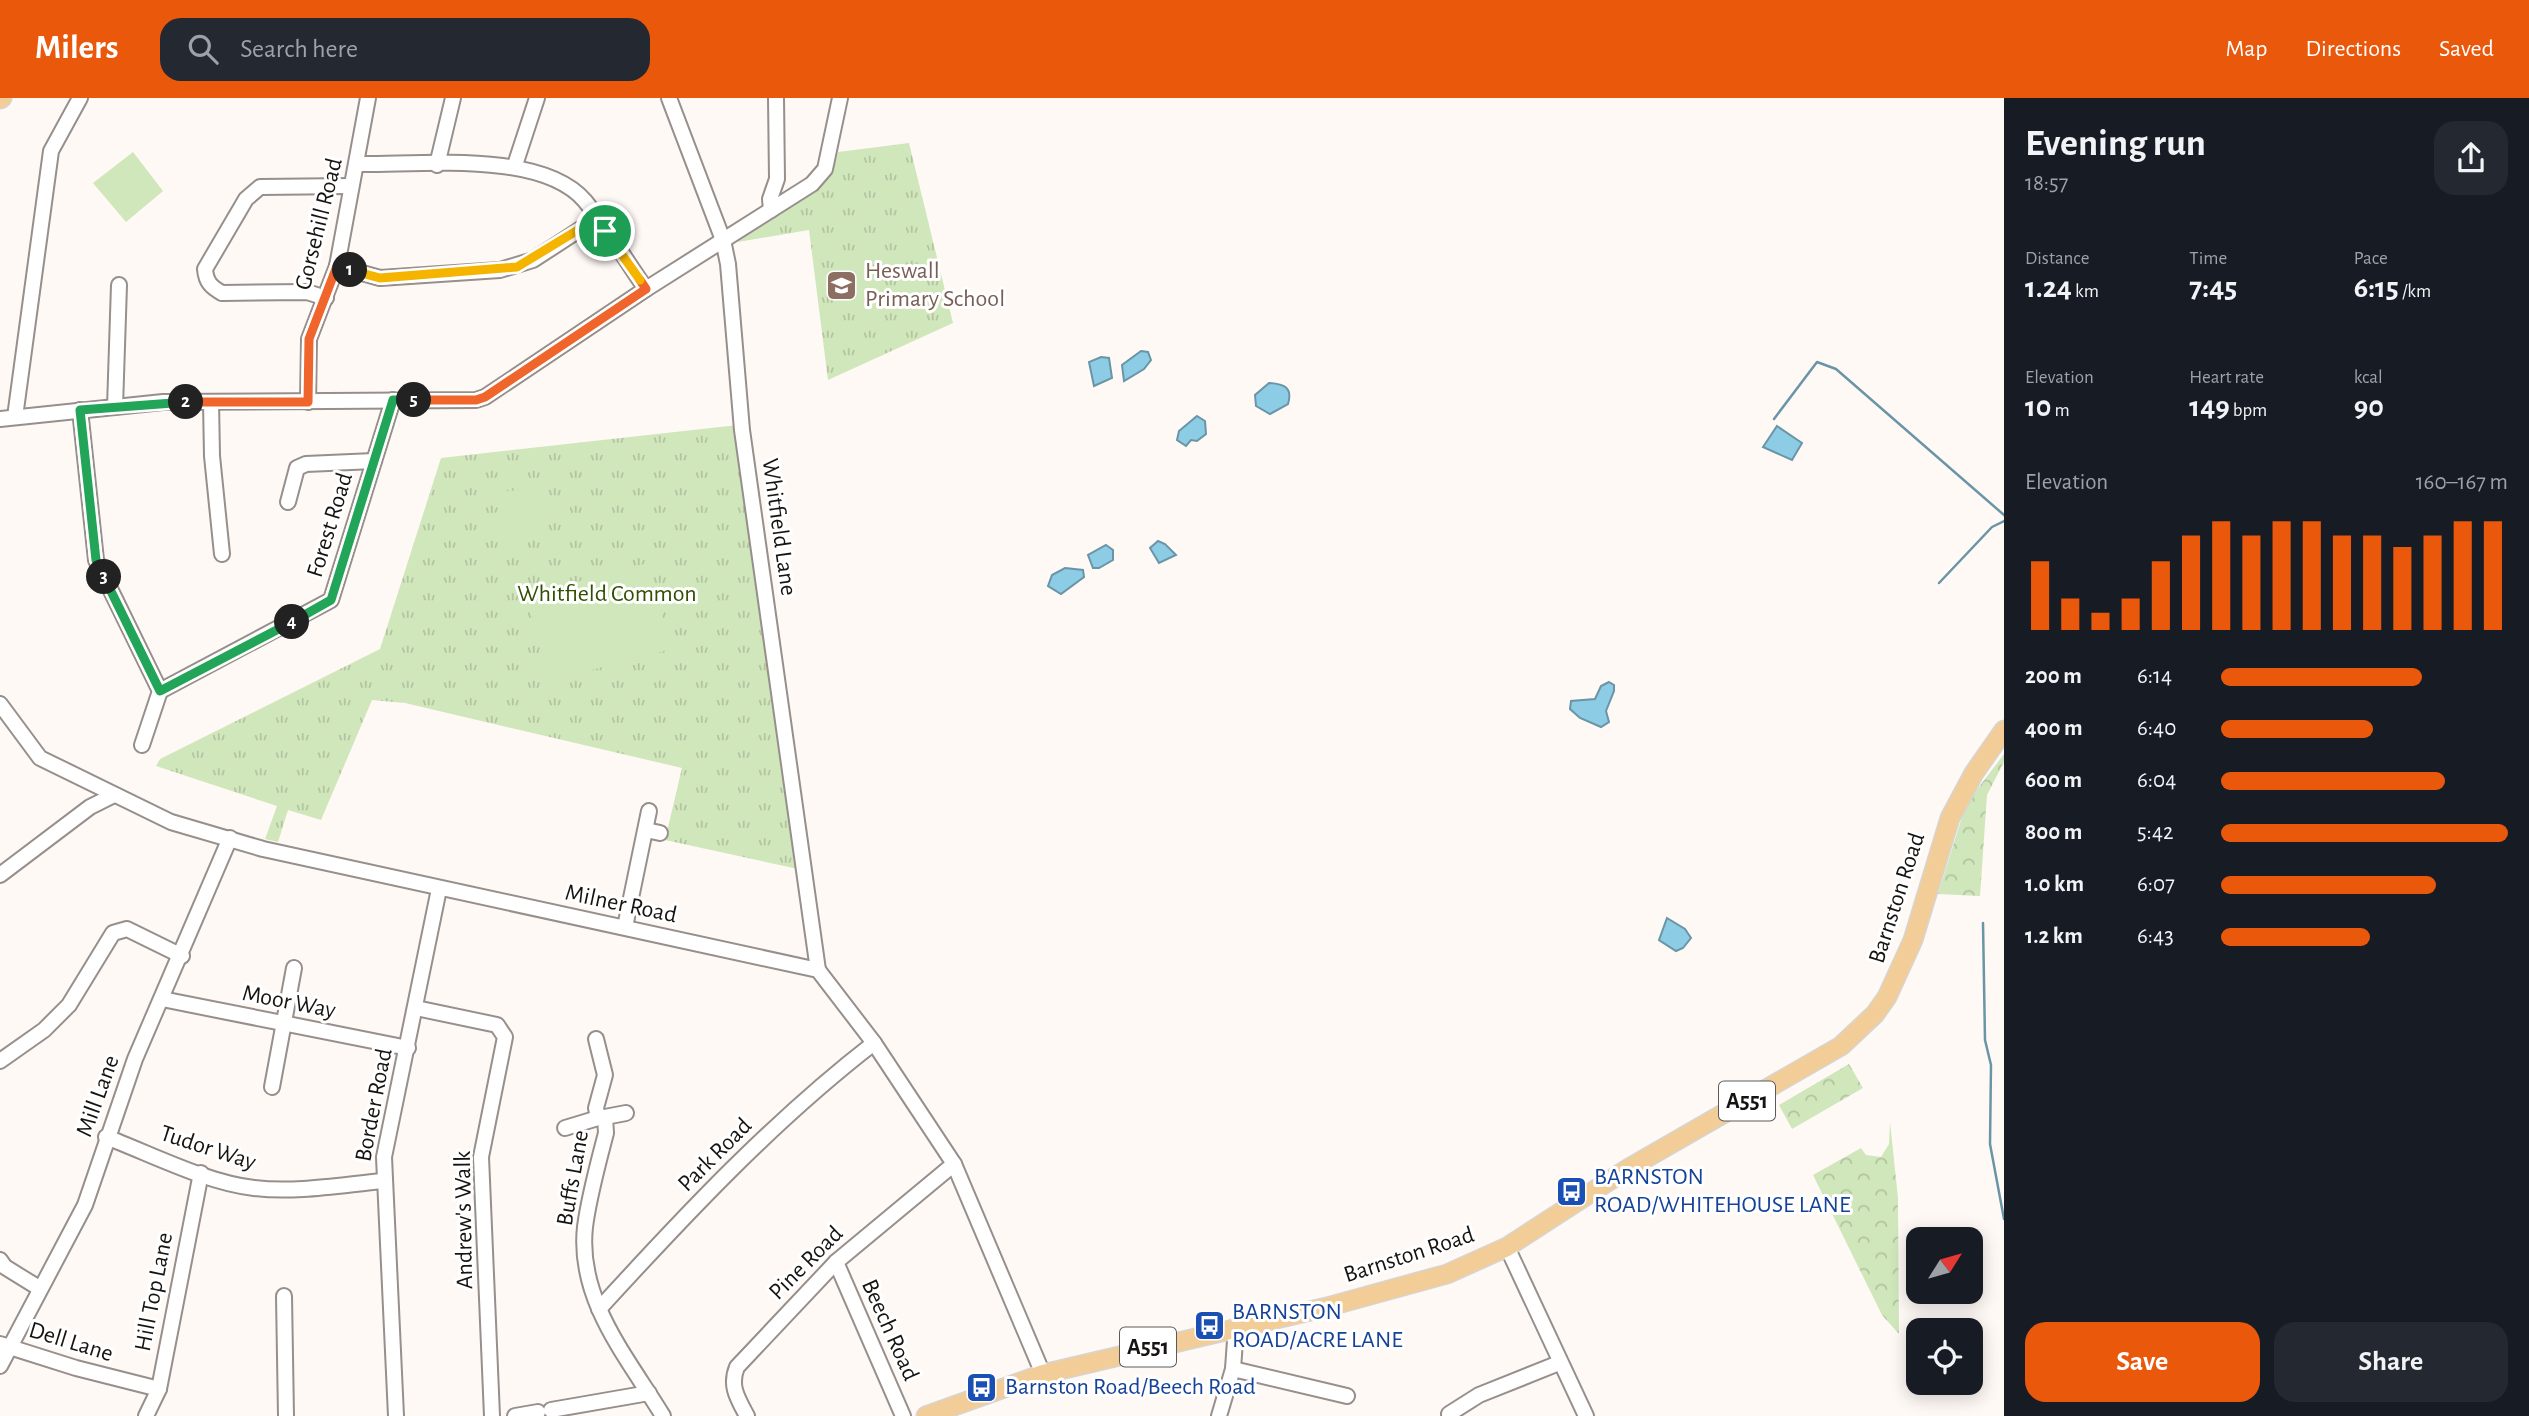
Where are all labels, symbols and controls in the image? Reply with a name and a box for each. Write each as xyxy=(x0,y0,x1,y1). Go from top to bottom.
search box xyxy=(160,18,650,81)
icon: search xyxy=(184,30,222,68)
text: Milers xyxy=(35,32,118,65)
text: Search here xyxy=(240,36,358,62)
text: Map xyxy=(2225,37,2267,61)
text: Directions xyxy=(2305,37,2401,61)
text: Saved xyxy=(2439,37,2494,61)
button: share xyxy=(2434,121,2508,195)
text: Evening run xyxy=(2025,125,2206,163)
street label: Gorsehill Road xyxy=(291,156,347,292)
text: 18:57 xyxy=(2025,172,2068,195)
pin xyxy=(575,201,635,261)
icon: arrive xyxy=(586,212,624,250)
text: Distance xyxy=(2025,249,2089,268)
text: Time xyxy=(2189,249,2227,268)
text: Pace xyxy=(2354,249,2388,268)
pin: 1 xyxy=(332,252,368,288)
place label: Heswall Primary School xyxy=(865,259,1005,311)
text: 1 xyxy=(346,260,353,279)
school or university icon: Heswall Primary School xyxy=(825,268,859,302)
text: 1.24 xyxy=(2025,273,2072,303)
text: 7:45 xyxy=(2189,273,2237,303)
text: 6:15 xyxy=(2354,273,2399,303)
text: km xyxy=(2072,282,2099,301)
text: /km xyxy=(2399,282,2431,301)
text: Elevation xyxy=(2025,368,2094,387)
text: Heart rate xyxy=(2189,368,2264,387)
text: kcal xyxy=(2354,368,2383,387)
pin: 5 xyxy=(396,382,432,418)
pin: 2 xyxy=(168,384,204,420)
text: 5 xyxy=(409,390,418,409)
text: 2 xyxy=(181,392,190,411)
text: 10 xyxy=(2025,392,2051,422)
text: 149 xyxy=(2189,392,2230,422)
text: 90 xyxy=(2354,392,2384,422)
text: m xyxy=(2051,401,2070,420)
text: bpm xyxy=(2230,401,2267,420)
street label: Whitfield Lane xyxy=(758,457,800,597)
street label: Forest Road xyxy=(303,470,357,580)
text: Elevation xyxy=(2025,471,2108,494)
text: 160–167 m xyxy=(2416,471,2508,494)
pin: 3 xyxy=(86,560,122,594)
text: 3 xyxy=(99,567,108,586)
park label: Whitfield Common xyxy=(517,582,697,606)
pin: 4 xyxy=(274,604,310,640)
text: 4 xyxy=(287,612,296,631)
text: 200 m xyxy=(2025,665,2082,688)
text: 6:14 xyxy=(2137,665,2172,688)
text: 400 m xyxy=(2025,717,2083,740)
text: 6:40 xyxy=(2137,717,2176,740)
text: 600 m xyxy=(2025,769,2082,792)
text: 6:04 xyxy=(2137,769,2176,792)
text: 800 m xyxy=(2025,821,2082,844)
text: 5:42 xyxy=(2137,821,2173,844)
street label: Barnston Road xyxy=(1865,830,1929,966)
text: 1.0 km xyxy=(2025,873,2084,896)
text: 6:07 xyxy=(2137,873,2175,896)
street label: Milner Road xyxy=(563,880,679,928)
text: 1.2 km xyxy=(2025,925,2083,948)
text: 6:43 xyxy=(2137,925,2174,948)
street label: Moor Way xyxy=(240,981,338,1023)
street label: Border Road xyxy=(351,1046,397,1164)
street label: Mill Lane xyxy=(72,1052,124,1140)
road number: A551 xyxy=(1719,1082,1775,1120)
street label: Park Road xyxy=(674,1114,756,1196)
street label: Tudor Way xyxy=(157,1121,259,1175)
street label: Buffs Lane xyxy=(553,1128,593,1228)
street label: Andrew's Walk xyxy=(451,1151,477,1289)
place label: BARNSTON ROAD/WHITEHOUSE LANE xyxy=(1594,1165,1851,1217)
bus stop icon: BARNSTON ROAD/WHITEHOUSE LANE xyxy=(1554,1174,1588,1208)
street label: Pine Road xyxy=(764,1221,848,1305)
street label: Barnston Road xyxy=(1341,1223,1477,1287)
north arrow xyxy=(1906,1227,1983,1304)
map controls xyxy=(1906,1227,1983,1395)
street label: Hill Top Lane xyxy=(131,1231,177,1353)
street label: Beech Road xyxy=(857,1276,923,1384)
place label: BARNSTON ROAD/ACRE LANE xyxy=(1232,1300,1403,1352)
bus stop icon: BARNSTON ROAD/ACRE LANE xyxy=(1192,1309,1226,1343)
street label: Dell Lane xyxy=(26,1318,116,1366)
button: locate xyxy=(1906,1318,1983,1395)
button: Save xyxy=(2025,1322,2260,1402)
button: Share xyxy=(2274,1322,2508,1402)
road number: A551 xyxy=(1120,1328,1176,1366)
bus stop icon: Barnston Road/Beech Road xyxy=(965,1370,999,1404)
place label: Barnston Road/Beech Road xyxy=(1005,1375,1256,1399)

